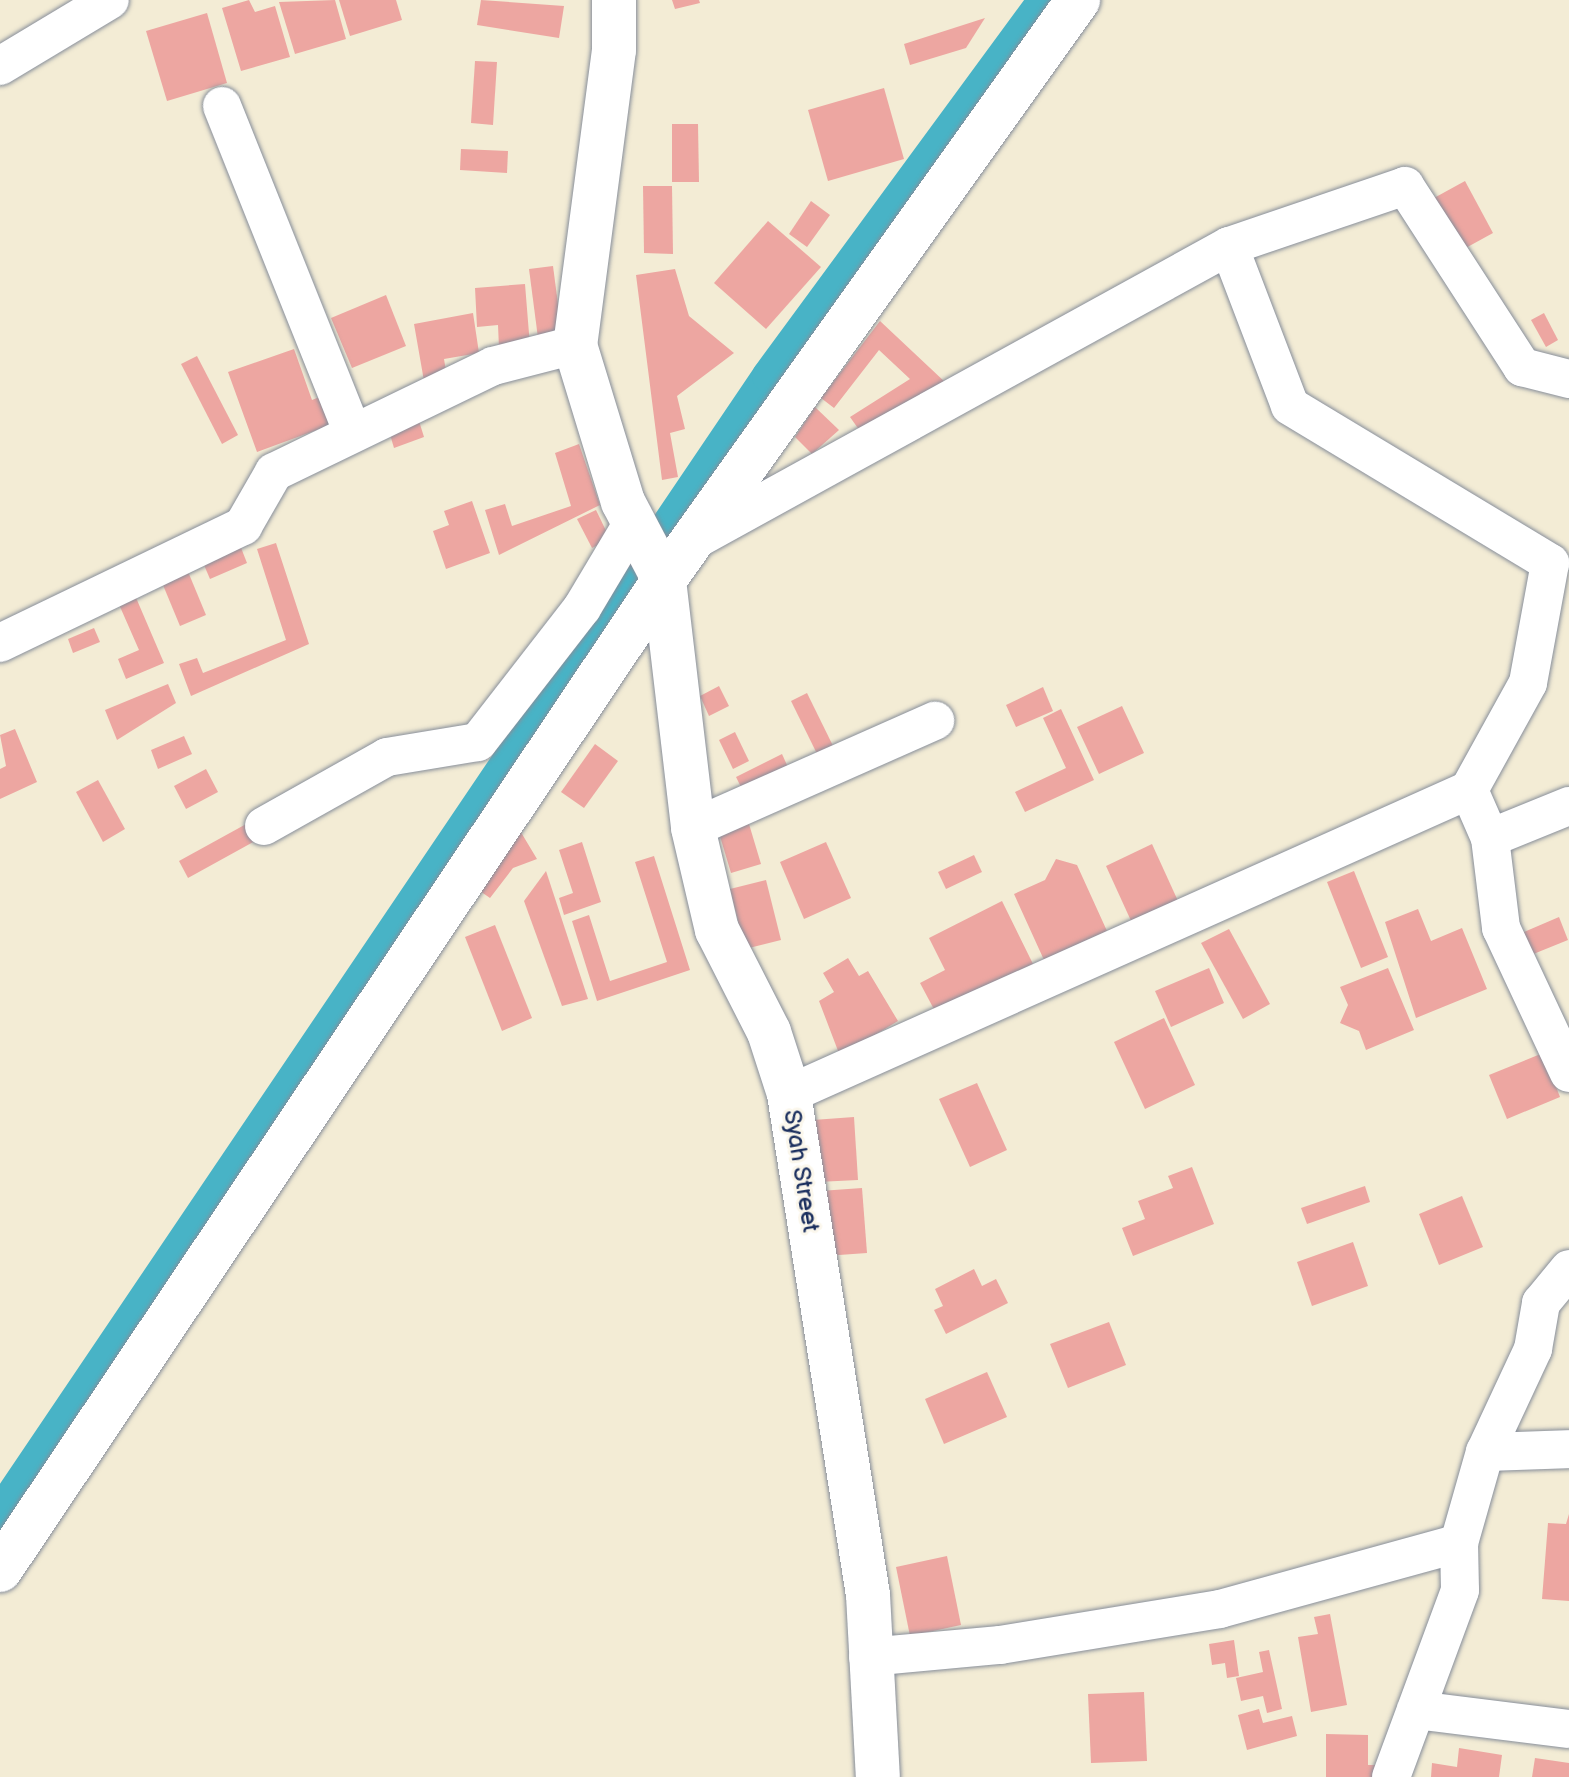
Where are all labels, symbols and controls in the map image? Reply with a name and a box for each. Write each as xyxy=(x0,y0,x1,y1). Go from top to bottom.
street label: Syah Street xyxy=(777,1108,825,1234)

